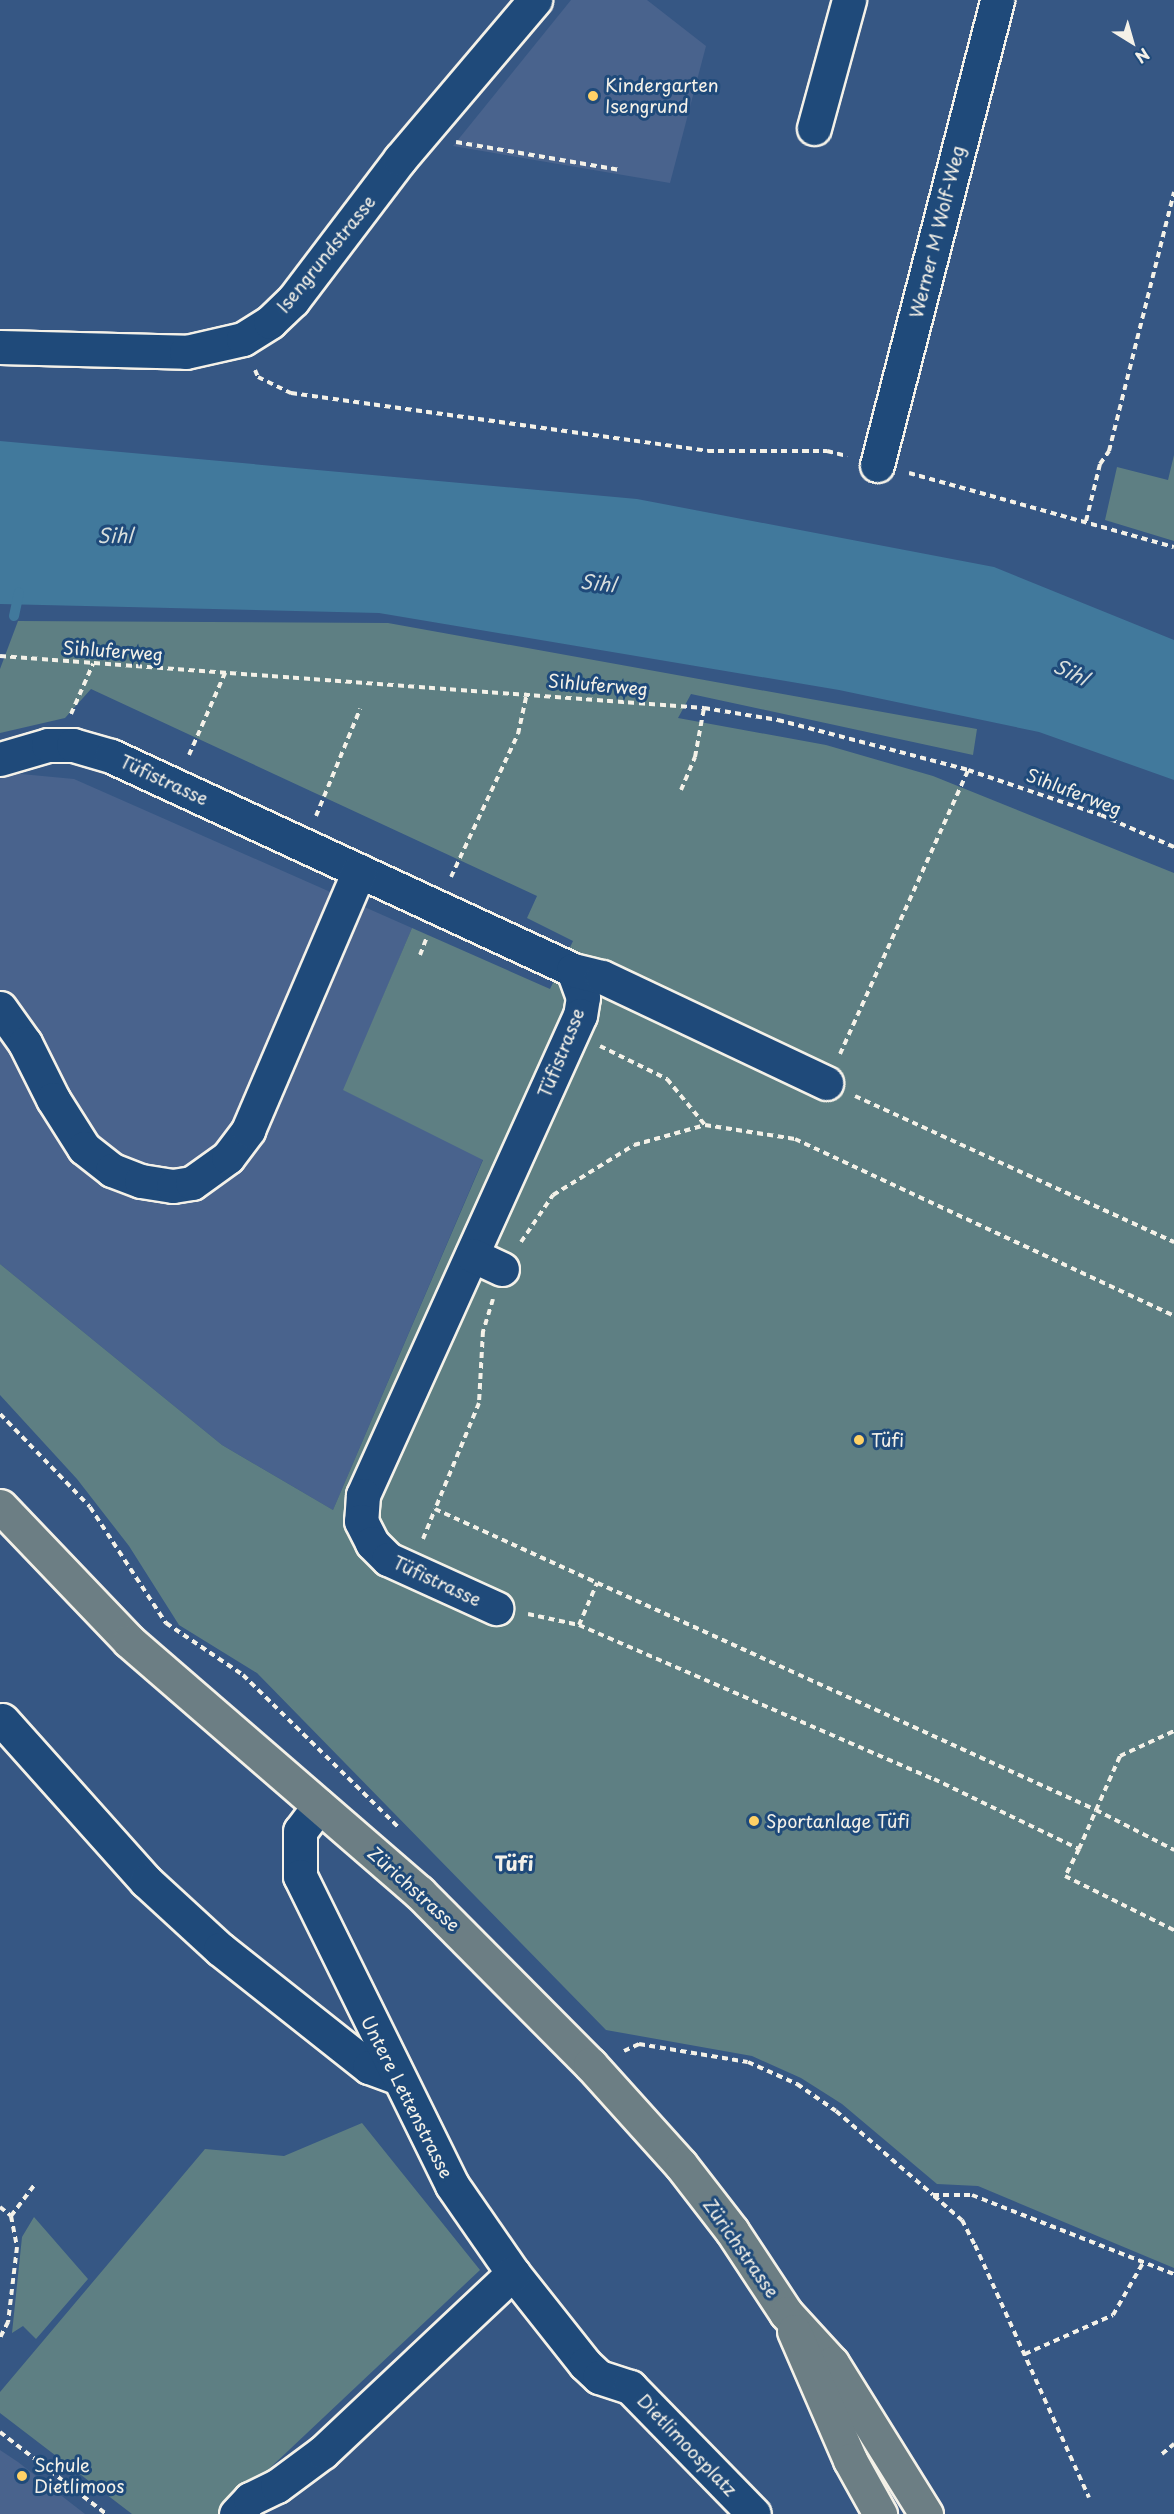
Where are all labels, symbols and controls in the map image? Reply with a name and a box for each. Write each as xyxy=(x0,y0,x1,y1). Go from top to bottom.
north arrow xyxy=(1102,12,1162,72)
text: N xyxy=(1131,43,1155,70)
place label: Kindergarten Isengrund xyxy=(605,75,719,118)
marker: Kindergarten Isengrund xyxy=(586,89,600,103)
street label: Werner M Wolf-Weg xyxy=(905,143,969,321)
street label: Isengrundstrasse xyxy=(272,191,380,317)
water label: Sihl xyxy=(97,523,133,547)
water label: Sihl xyxy=(579,569,617,597)
street label: Sihluferweg xyxy=(62,637,164,665)
water label: Sihl xyxy=(1050,653,1092,691)
street label: Sihluferweg xyxy=(547,670,649,700)
street label: Tüfistrasse xyxy=(117,750,211,810)
street label: Sihluferweg xyxy=(1023,764,1125,820)
street label: Tüfistrasse xyxy=(533,1005,589,1101)
place label: Tüfi xyxy=(871,1429,904,1451)
marker: Tüfi xyxy=(852,1433,866,1447)
street label: Tüfistrasse xyxy=(390,1551,484,1611)
place label: Sportanlage Tüfi xyxy=(766,1810,910,1832)
marker: Sportanlage Tüfi xyxy=(747,1814,761,1828)
street label: Zürichstrasse xyxy=(364,1842,464,1936)
district label: Tüfi xyxy=(494,1851,534,1875)
street label: Untere Lettenstrasse xyxy=(357,2012,457,2182)
street label: Zürichstrasse xyxy=(699,2194,783,2302)
street label: Dietlimoosplatz xyxy=(633,2390,741,2500)
place label: Schule Dietlimoos xyxy=(34,2455,124,2498)
marker: Schule Dietlimoos xyxy=(15,2469,29,2483)

